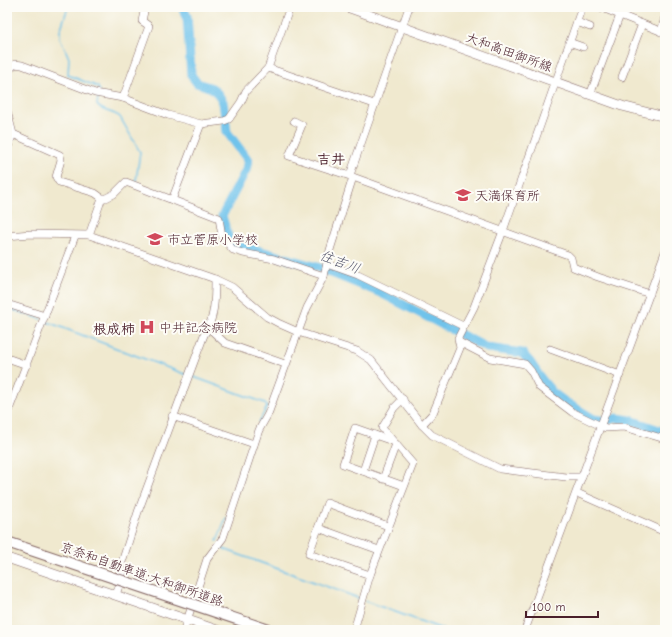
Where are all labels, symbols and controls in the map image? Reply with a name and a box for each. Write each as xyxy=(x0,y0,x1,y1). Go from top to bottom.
street label: 大和高田御所線 xyxy=(464,29,555,75)
district label: 吉井 xyxy=(317,151,345,168)
school or university icon: 天満保育所 xyxy=(454,186,472,204)
place label: 天満保育所 xyxy=(475,188,540,203)
school or university icon: 市立菅原小学校 xyxy=(146,230,164,248)
place label: 市立菅原小学校 xyxy=(167,232,258,247)
water label: 住吉川 xyxy=(317,247,363,277)
hospital icon: 中井記念病院 xyxy=(138,318,156,336)
place label: 中井記念病院 xyxy=(159,320,237,335)
district label: 根成柿 xyxy=(93,321,135,338)
street label: 京奈和自動車道;大和御所道路 xyxy=(58,539,226,609)
scale bar xyxy=(526,593,598,619)
text: 100 m xyxy=(532,600,565,614)

